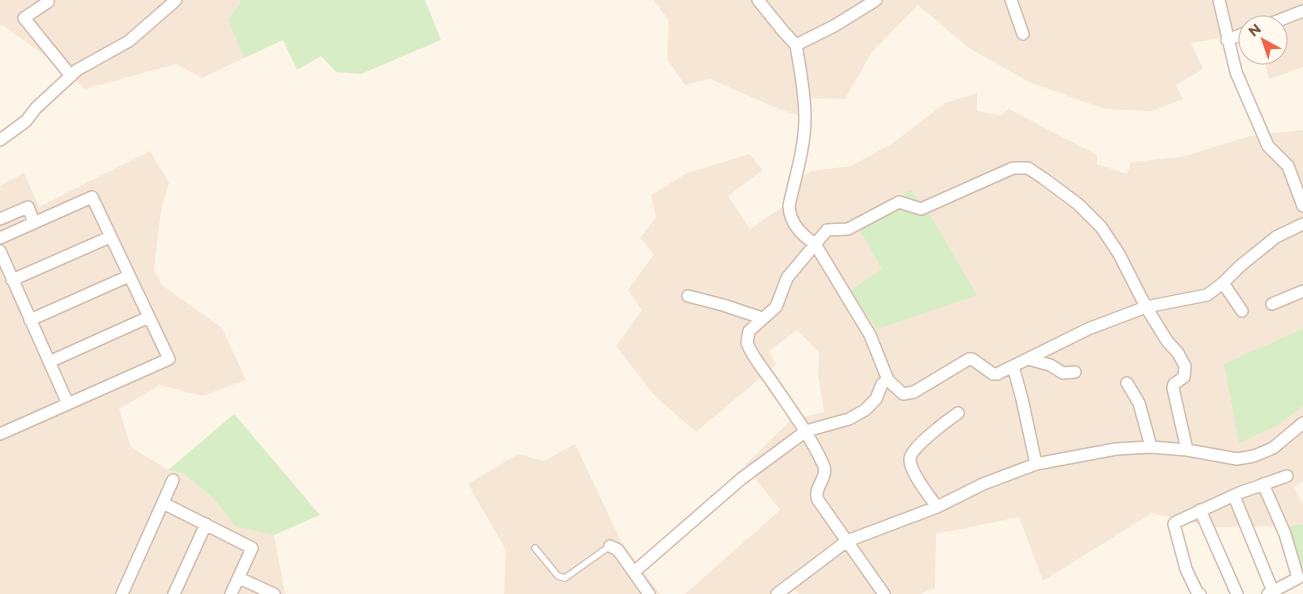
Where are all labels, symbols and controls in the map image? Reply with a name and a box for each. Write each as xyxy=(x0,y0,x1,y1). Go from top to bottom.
north arrow xyxy=(1238,15,1288,65)
text: N xyxy=(1245,20,1265,41)

